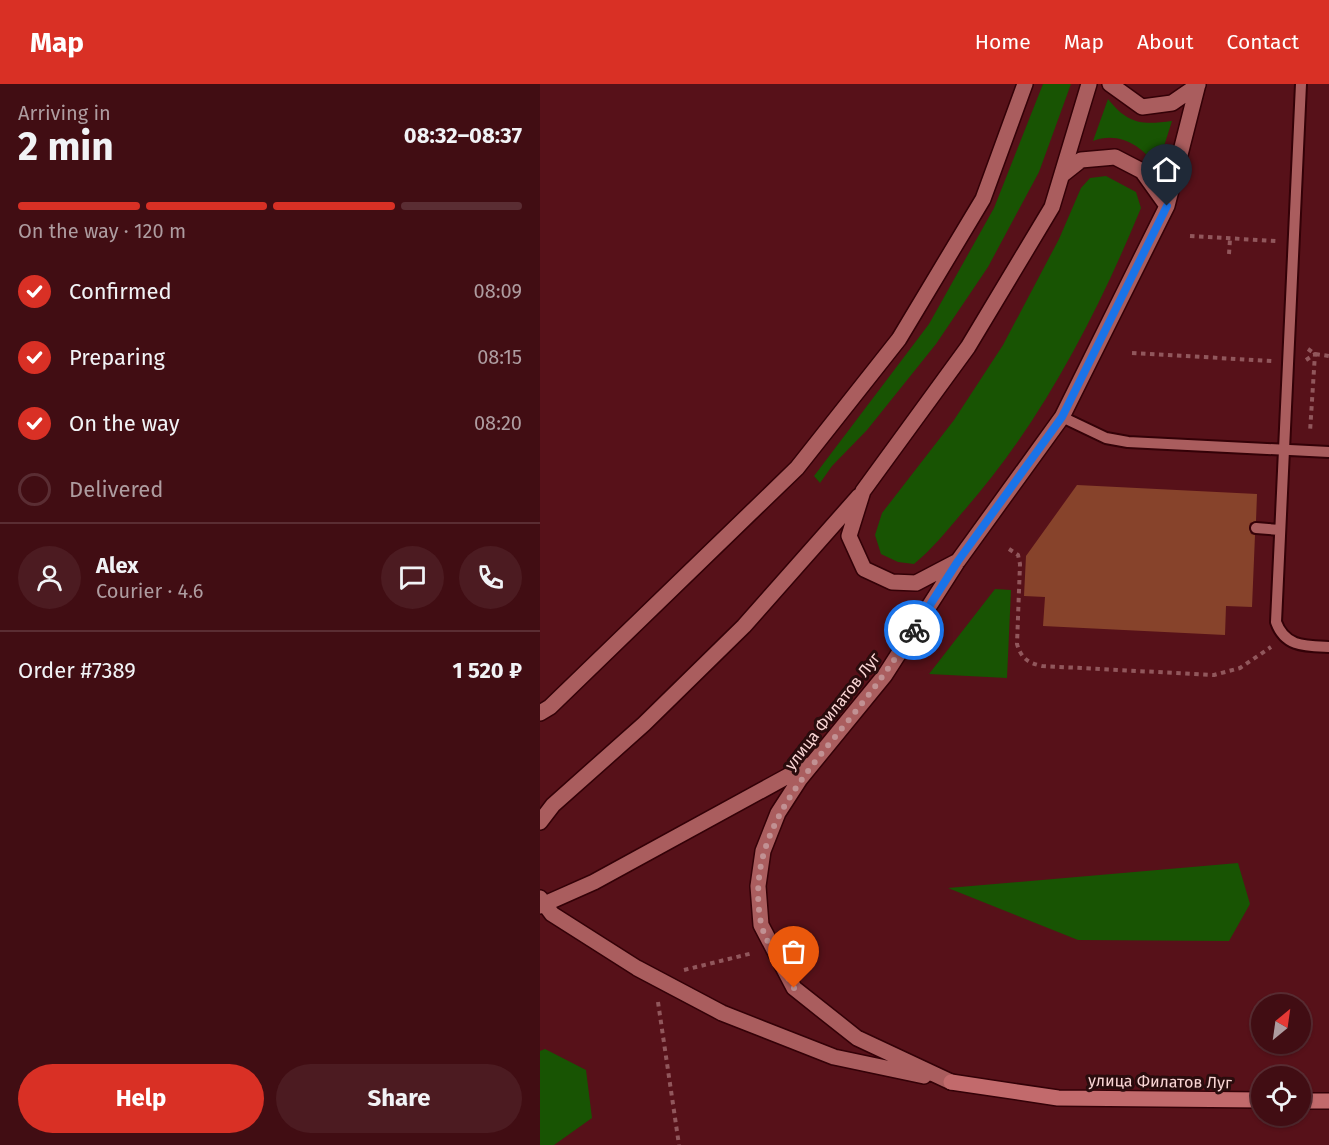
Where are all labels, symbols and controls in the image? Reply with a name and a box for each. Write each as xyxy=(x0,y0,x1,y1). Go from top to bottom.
text: Map xyxy=(30,26,84,59)
text: Home xyxy=(975,29,1031,55)
text: Map xyxy=(1064,29,1104,55)
text: About xyxy=(1137,29,1194,55)
text: Contact xyxy=(1227,29,1299,55)
text: Arriving in xyxy=(18,101,111,125)
text: 08:32–08:37 xyxy=(404,122,522,149)
text: 2 min xyxy=(18,124,114,170)
pin xyxy=(1141,144,1192,206)
icon: home xyxy=(1150,153,1183,186)
text: On the way · 120 m xyxy=(18,219,186,243)
icon: check xyxy=(18,275,51,308)
text: Confirmed xyxy=(69,278,172,305)
text: 08:09 xyxy=(474,279,522,303)
icon: check xyxy=(18,341,51,374)
text: Preparing xyxy=(69,344,165,371)
text: 08:15 xyxy=(477,345,522,369)
icon: check xyxy=(18,407,51,440)
text: On the way xyxy=(69,410,180,437)
text: 08:20 xyxy=(474,411,522,435)
text: Delivered xyxy=(69,476,164,503)
button: person xyxy=(18,546,81,609)
button: chat xyxy=(381,546,444,609)
button: phone xyxy=(459,546,522,609)
text: Alex xyxy=(96,552,139,579)
text: Courier · 4.6 xyxy=(96,579,203,603)
courier xyxy=(884,600,944,660)
icon: bike xyxy=(898,614,931,647)
street label: улица Филатов Луг xyxy=(781,649,884,774)
text: Order #7389 xyxy=(18,657,136,684)
text: 1 520 ₽ xyxy=(453,657,522,684)
pin xyxy=(768,926,819,988)
icon: bag xyxy=(777,935,810,968)
north arrow xyxy=(1251,994,1311,1054)
map controls xyxy=(1251,994,1311,1126)
button: Help xyxy=(18,1064,264,1133)
button: Share xyxy=(276,1064,522,1133)
button: locate xyxy=(1251,1066,1311,1126)
street label: улица Филатов Луг xyxy=(1088,1071,1232,1092)

